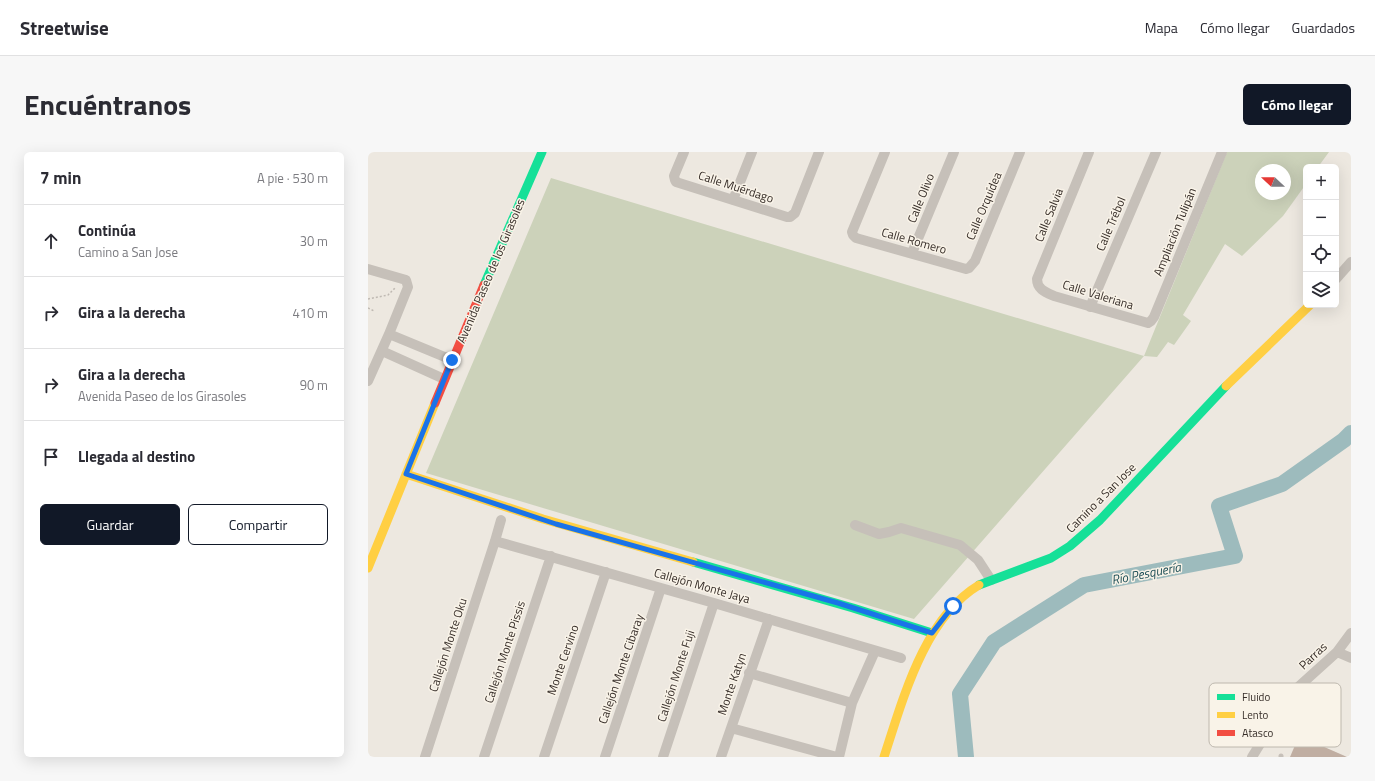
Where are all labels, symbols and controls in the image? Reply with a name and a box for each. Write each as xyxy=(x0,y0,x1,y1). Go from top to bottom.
text: Streetwise xyxy=(20,13,109,42)
text: Mapa xyxy=(1145,17,1178,38)
text: Cómo llegar xyxy=(1200,17,1270,38)
text: Guardados xyxy=(1292,17,1355,38)
text: Encuéntranos xyxy=(24,83,191,126)
button: Cómo llegar xyxy=(1243,84,1351,125)
north arrow xyxy=(1255,164,1291,200)
map controls xyxy=(1303,164,1339,308)
button: + xyxy=(1303,164,1339,200)
text: 7 min xyxy=(40,165,81,191)
street label: Calle Muérdago xyxy=(696,165,776,208)
text: A pie · 530 m xyxy=(257,168,328,188)
street label: Calle Orquídea xyxy=(961,169,1006,243)
street label: Calle Olivo xyxy=(902,170,939,226)
street label: Calle Salvia xyxy=(1029,185,1068,245)
street label: Ampliación Tulipán xyxy=(1148,185,1201,279)
street label: Calle Trébol xyxy=(1091,194,1131,254)
street label: Avenida Paseo de los Girasoles xyxy=(451,195,530,346)
button: − xyxy=(1303,200,1339,236)
text: Continúa xyxy=(78,219,136,242)
street label: Calle Romero xyxy=(879,222,949,259)
icon: ahead xyxy=(40,230,62,252)
text: 30 m xyxy=(300,231,328,251)
button: locate xyxy=(1303,236,1339,272)
text: Camino a San Jose xyxy=(78,242,178,262)
button: layers xyxy=(1303,272,1339,308)
street label: Calle Valeriana xyxy=(1060,275,1136,314)
text: Gira a la derecha xyxy=(78,301,185,324)
icon: right xyxy=(40,302,62,324)
text: 410 m xyxy=(292,303,328,323)
route end xyxy=(443,351,461,369)
text: Gira a la derecha xyxy=(78,363,185,386)
icon: right xyxy=(40,374,62,396)
text: 90 m xyxy=(300,375,328,395)
text: Avenida Paseo de los Girasoles xyxy=(78,386,246,406)
text: Llegada al destino xyxy=(78,445,195,468)
icon: arrive xyxy=(40,446,62,468)
street label: Camino a San Jose xyxy=(1061,458,1140,537)
button: Guardar xyxy=(40,504,180,545)
button: Compartir xyxy=(188,504,328,545)
water label: Río Pesquería xyxy=(1110,556,1184,590)
street label: Callejón Monte Jaya xyxy=(652,563,752,608)
street label: Callejón Monte Oku xyxy=(423,595,472,694)
route start xyxy=(944,597,962,615)
street label: Callejón Monte Pissis xyxy=(479,598,530,706)
street label: Callejón Monte Cibaray xyxy=(593,611,648,726)
street label: Monte Cervino xyxy=(542,622,583,698)
street label: Callejón Monte Fuji xyxy=(652,627,699,724)
street label: Parras xyxy=(1294,637,1331,674)
street label: Monte Katyn xyxy=(712,650,751,718)
legend xyxy=(1209,683,1341,747)
text: Fluido xyxy=(1242,689,1270,705)
text: Lento xyxy=(1242,707,1269,723)
text: Atasco xyxy=(1242,725,1274,741)

